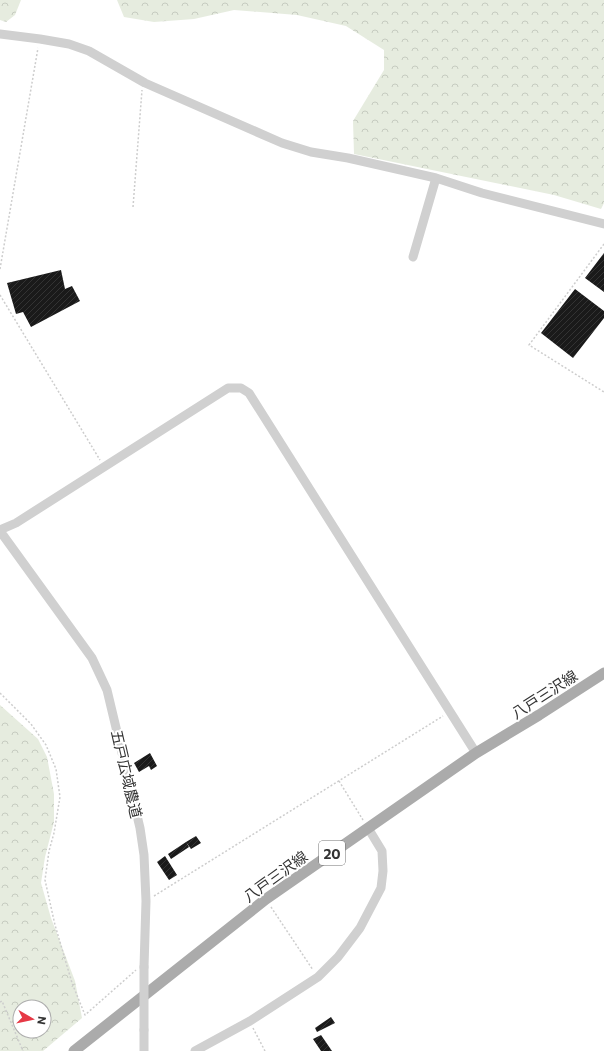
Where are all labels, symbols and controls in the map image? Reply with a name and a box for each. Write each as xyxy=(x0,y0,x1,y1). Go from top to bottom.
street label: 八戸三沢線 xyxy=(508,666,580,722)
street label: 五戸広域農道 xyxy=(108,728,146,820)
road number: 20 xyxy=(319,841,345,865)
street label: 八戸三沢線 xyxy=(239,847,311,905)
north arrow xyxy=(12,999,52,1039)
text: N xyxy=(35,1016,49,1026)

